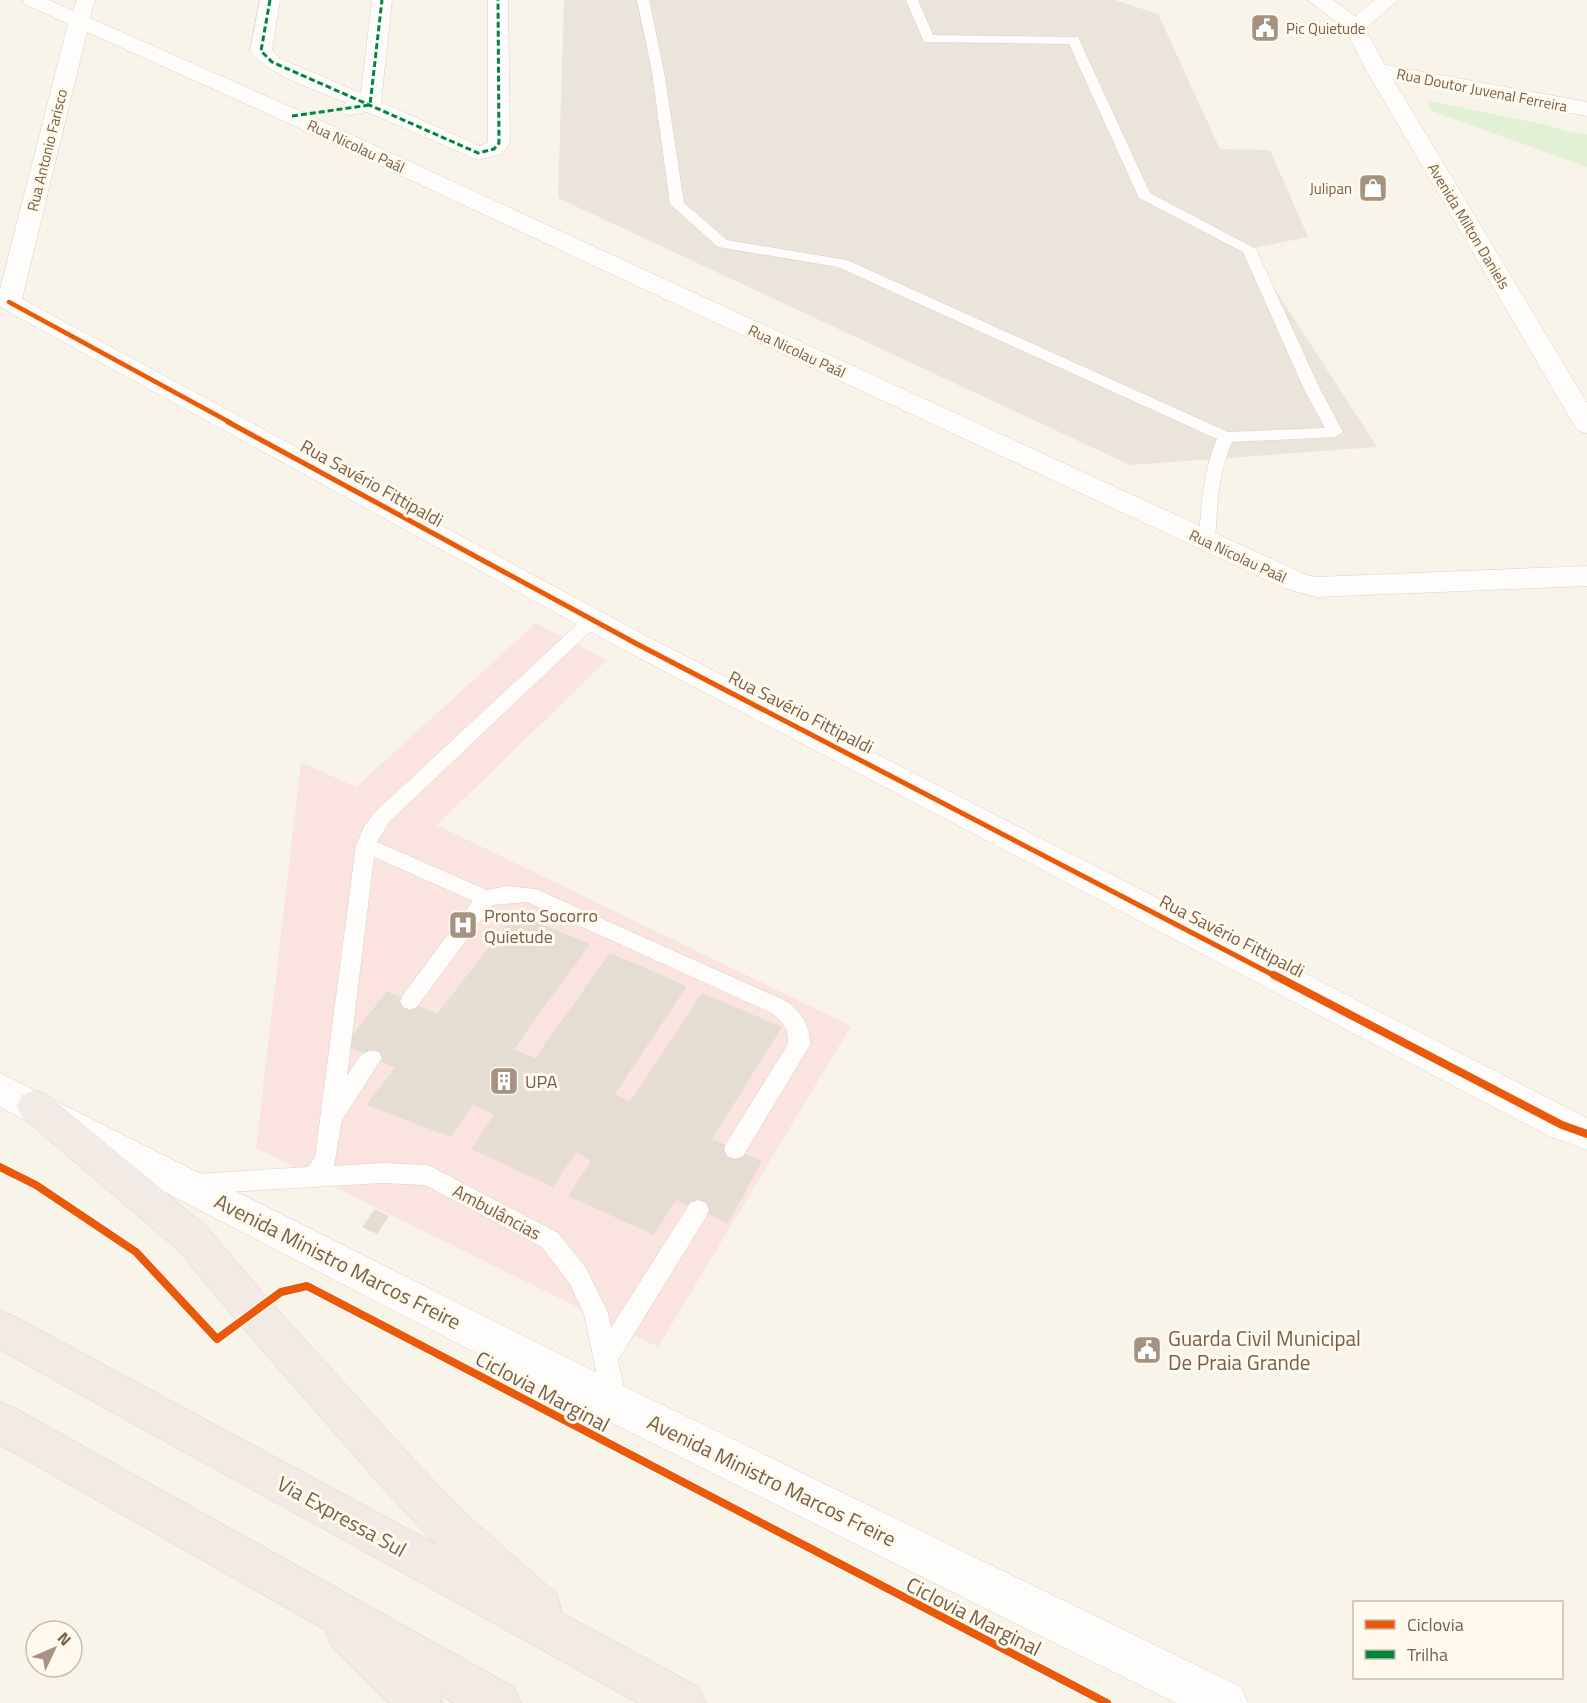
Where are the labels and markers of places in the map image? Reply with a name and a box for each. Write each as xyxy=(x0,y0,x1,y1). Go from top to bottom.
public building icon: Pic Quietude xyxy=(1249,12,1281,44)
place label: Pic Quietude xyxy=(1286,17,1365,40)
shop icon: Julipan xyxy=(1357,172,1389,204)
place label: Julipan xyxy=(1309,177,1352,200)
place label: Pronto Socorro Quietude xyxy=(484,902,598,950)
hospital icon: Pronto Socorro Quietude xyxy=(447,909,479,941)
building icon: UPA xyxy=(488,1065,520,1097)
place label: UPA xyxy=(525,1068,558,1095)
place label: Guarda Civil Municipal De Praia Grande xyxy=(1168,1322,1361,1378)
public building icon: Guarda Civil Municipal De Praia Grande xyxy=(1131,1334,1163,1366)

